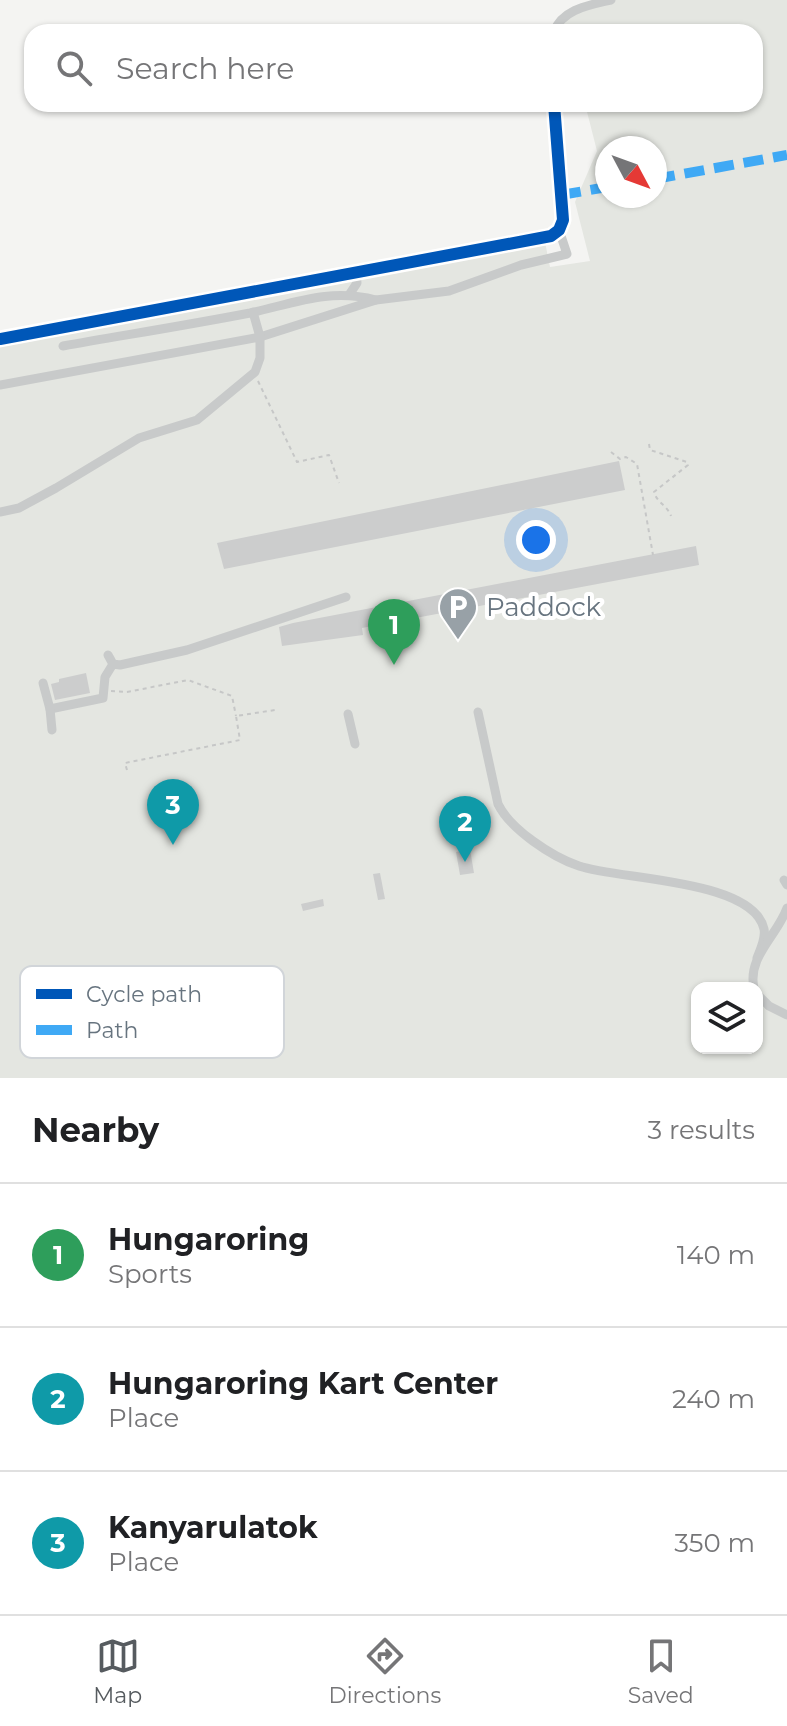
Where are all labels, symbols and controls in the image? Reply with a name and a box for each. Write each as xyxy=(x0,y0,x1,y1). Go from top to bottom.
search box xyxy=(24,24,763,112)
icon: search xyxy=(52,46,96,90)
text: Search here xyxy=(116,50,294,87)
north arrow xyxy=(595,136,667,208)
your location xyxy=(516,520,556,560)
parking icon: Paddock xyxy=(437,586,479,641)
place label: Paddock xyxy=(486,591,602,623)
pin: 1 xyxy=(368,599,420,665)
pin: 3 xyxy=(147,779,199,845)
pin: 2 xyxy=(439,796,491,862)
legend xyxy=(20,966,284,1058)
text: Cycle path xyxy=(86,981,202,1008)
map controls xyxy=(691,982,763,1054)
button: layers xyxy=(691,982,763,1054)
text: Path xyxy=(86,1017,138,1044)
text: Nearby xyxy=(32,1109,159,1151)
text: 3 results xyxy=(648,1114,755,1146)
text: Hungaroring xyxy=(108,1221,309,1258)
text: 1 xyxy=(53,1239,63,1271)
text: 140 m xyxy=(677,1239,755,1271)
text: Sports xyxy=(108,1258,192,1290)
text: Hungaroring Kart Center xyxy=(108,1365,498,1402)
text: 2 xyxy=(50,1383,66,1415)
text: 240 m xyxy=(672,1383,755,1415)
text: Place xyxy=(108,1402,179,1434)
text: Kanyarulatok xyxy=(108,1509,318,1546)
text: 3 xyxy=(50,1527,66,1559)
text: 350 m xyxy=(674,1527,755,1559)
text: Place xyxy=(108,1546,179,1578)
tab: Map xyxy=(93,1634,142,1709)
tab: Directions xyxy=(329,1634,441,1709)
tab: Saved xyxy=(628,1634,694,1709)

